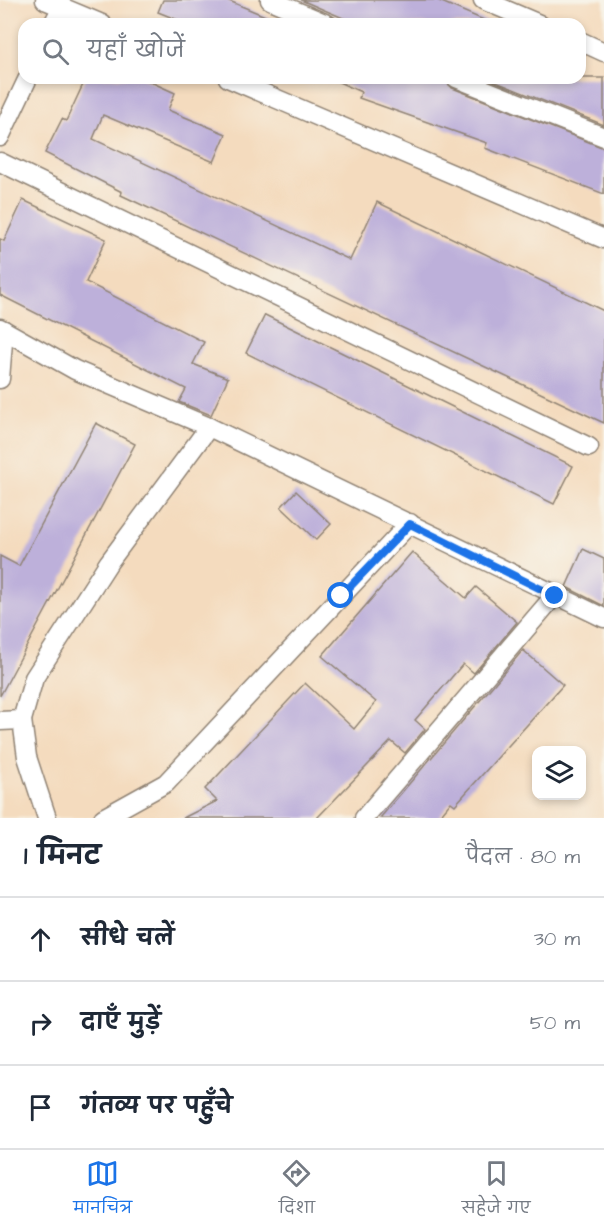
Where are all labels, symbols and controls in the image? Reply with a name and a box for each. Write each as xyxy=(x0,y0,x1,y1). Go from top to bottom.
search box xyxy=(18,18,586,84)
icon: search xyxy=(39,35,72,68)
text: यहाँ खोजें xyxy=(87,35,185,66)
route start xyxy=(327,582,353,608)
route end xyxy=(541,582,567,608)
map controls xyxy=(532,746,586,800)
button: layers xyxy=(532,746,586,800)
text: 1 मिनट xyxy=(24,838,101,874)
text: पैदल · 80 m xyxy=(466,843,580,871)
icon: ahead xyxy=(24,923,57,956)
text: सीधे चलें xyxy=(81,923,174,954)
text: 30 m xyxy=(534,925,580,953)
icon: right xyxy=(24,1007,57,1040)
text: दाएँ मुड़ें xyxy=(81,1007,161,1038)
text: 50 m xyxy=(530,1009,580,1037)
icon: arrive xyxy=(24,1091,57,1124)
text: गंतव्य पर पहुँचे xyxy=(81,1091,232,1122)
tab: मानचित्र xyxy=(73,1157,132,1225)
tab: दिशा xyxy=(279,1157,315,1225)
tab: सहेजे गए xyxy=(462,1157,531,1225)

